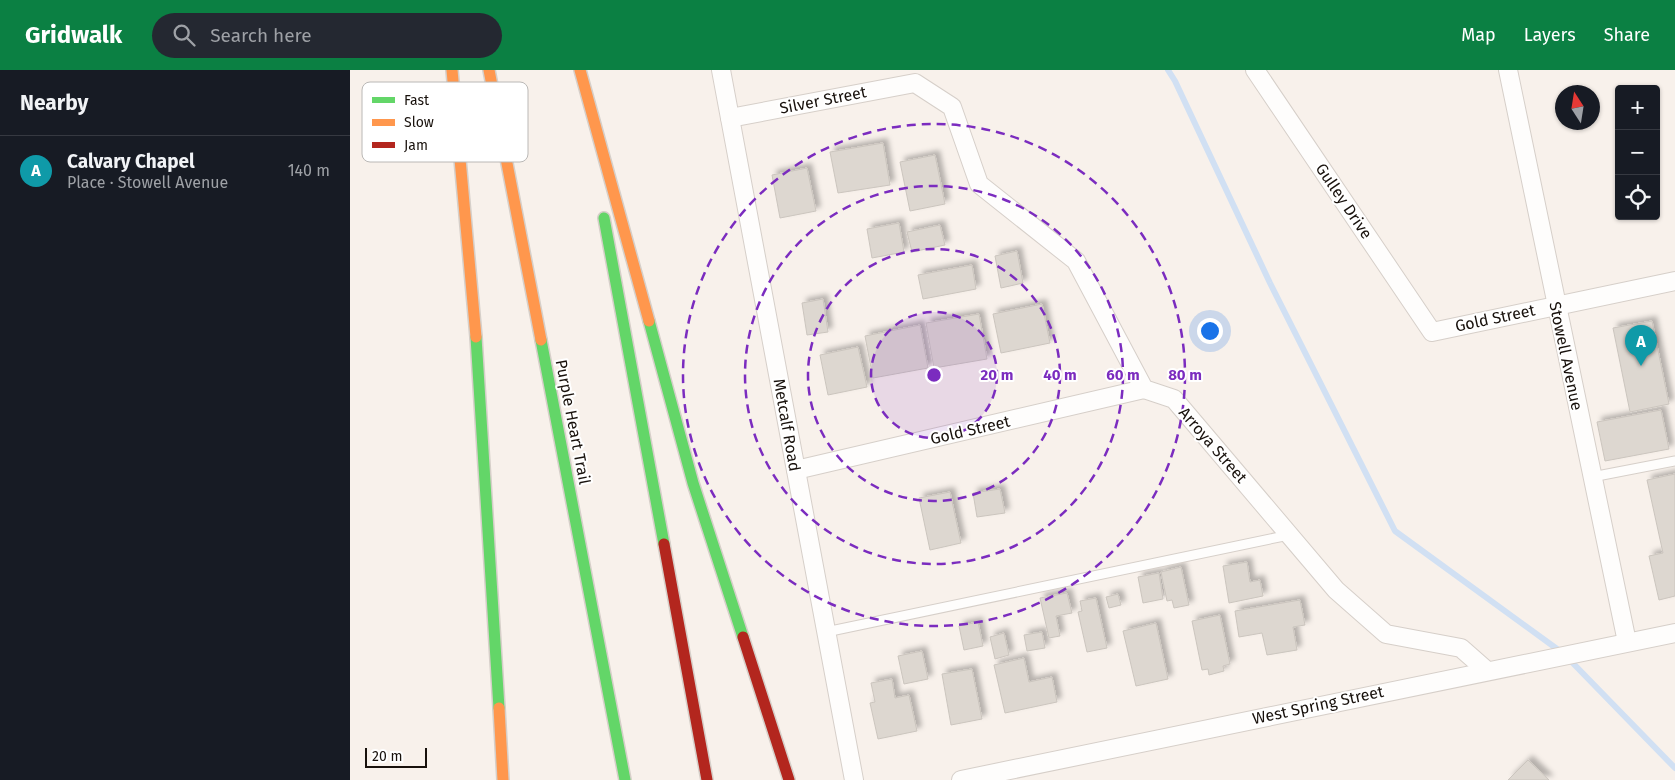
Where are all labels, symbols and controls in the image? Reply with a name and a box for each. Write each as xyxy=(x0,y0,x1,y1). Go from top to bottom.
search box xyxy=(152,13,502,58)
text: Gridwalk xyxy=(25,21,122,49)
icon: search xyxy=(170,21,198,49)
text: Search here xyxy=(210,24,312,47)
text: Map xyxy=(1461,24,1496,46)
text: Layers xyxy=(1524,24,1576,46)
text: Share xyxy=(1604,24,1650,46)
legend xyxy=(362,82,528,162)
street label: Silver Street xyxy=(778,82,868,118)
north arrow xyxy=(1555,85,1600,130)
map controls xyxy=(1615,85,1660,220)
button: + xyxy=(1615,85,1660,130)
text: Nearby xyxy=(20,90,88,116)
text: Fast xyxy=(404,92,430,109)
text: Slow xyxy=(404,114,434,131)
button: − xyxy=(1615,130,1660,175)
text: Jam xyxy=(404,137,428,154)
text: Calvary Chapel xyxy=(67,150,195,173)
street label: Gulley Drive xyxy=(1312,160,1376,242)
text: A xyxy=(31,161,41,180)
text: 140 m xyxy=(288,161,330,180)
text: Place · Stowell Avenue xyxy=(67,173,228,192)
button: locate xyxy=(1615,175,1660,220)
street label: Gold Street xyxy=(1453,300,1537,336)
street label: Stowell Avenue xyxy=(1545,300,1587,412)
your location xyxy=(1197,318,1223,344)
pin: A xyxy=(1625,325,1657,366)
street label: Purple Heart Trail xyxy=(552,358,595,486)
centre of rings xyxy=(925,366,943,384)
text: 20 m xyxy=(981,366,1013,384)
text: 40 m xyxy=(1043,366,1077,384)
text: 60 m xyxy=(1106,366,1140,384)
text: 80 m xyxy=(1168,366,1202,384)
street label: Metcalf Road xyxy=(769,377,805,473)
street label: Arroya Street xyxy=(1175,403,1251,487)
street label: Gold Street xyxy=(928,412,1012,448)
street label: West Spring Street xyxy=(1251,682,1385,728)
scale bar xyxy=(365,745,428,768)
text: 20 m xyxy=(372,748,402,765)

